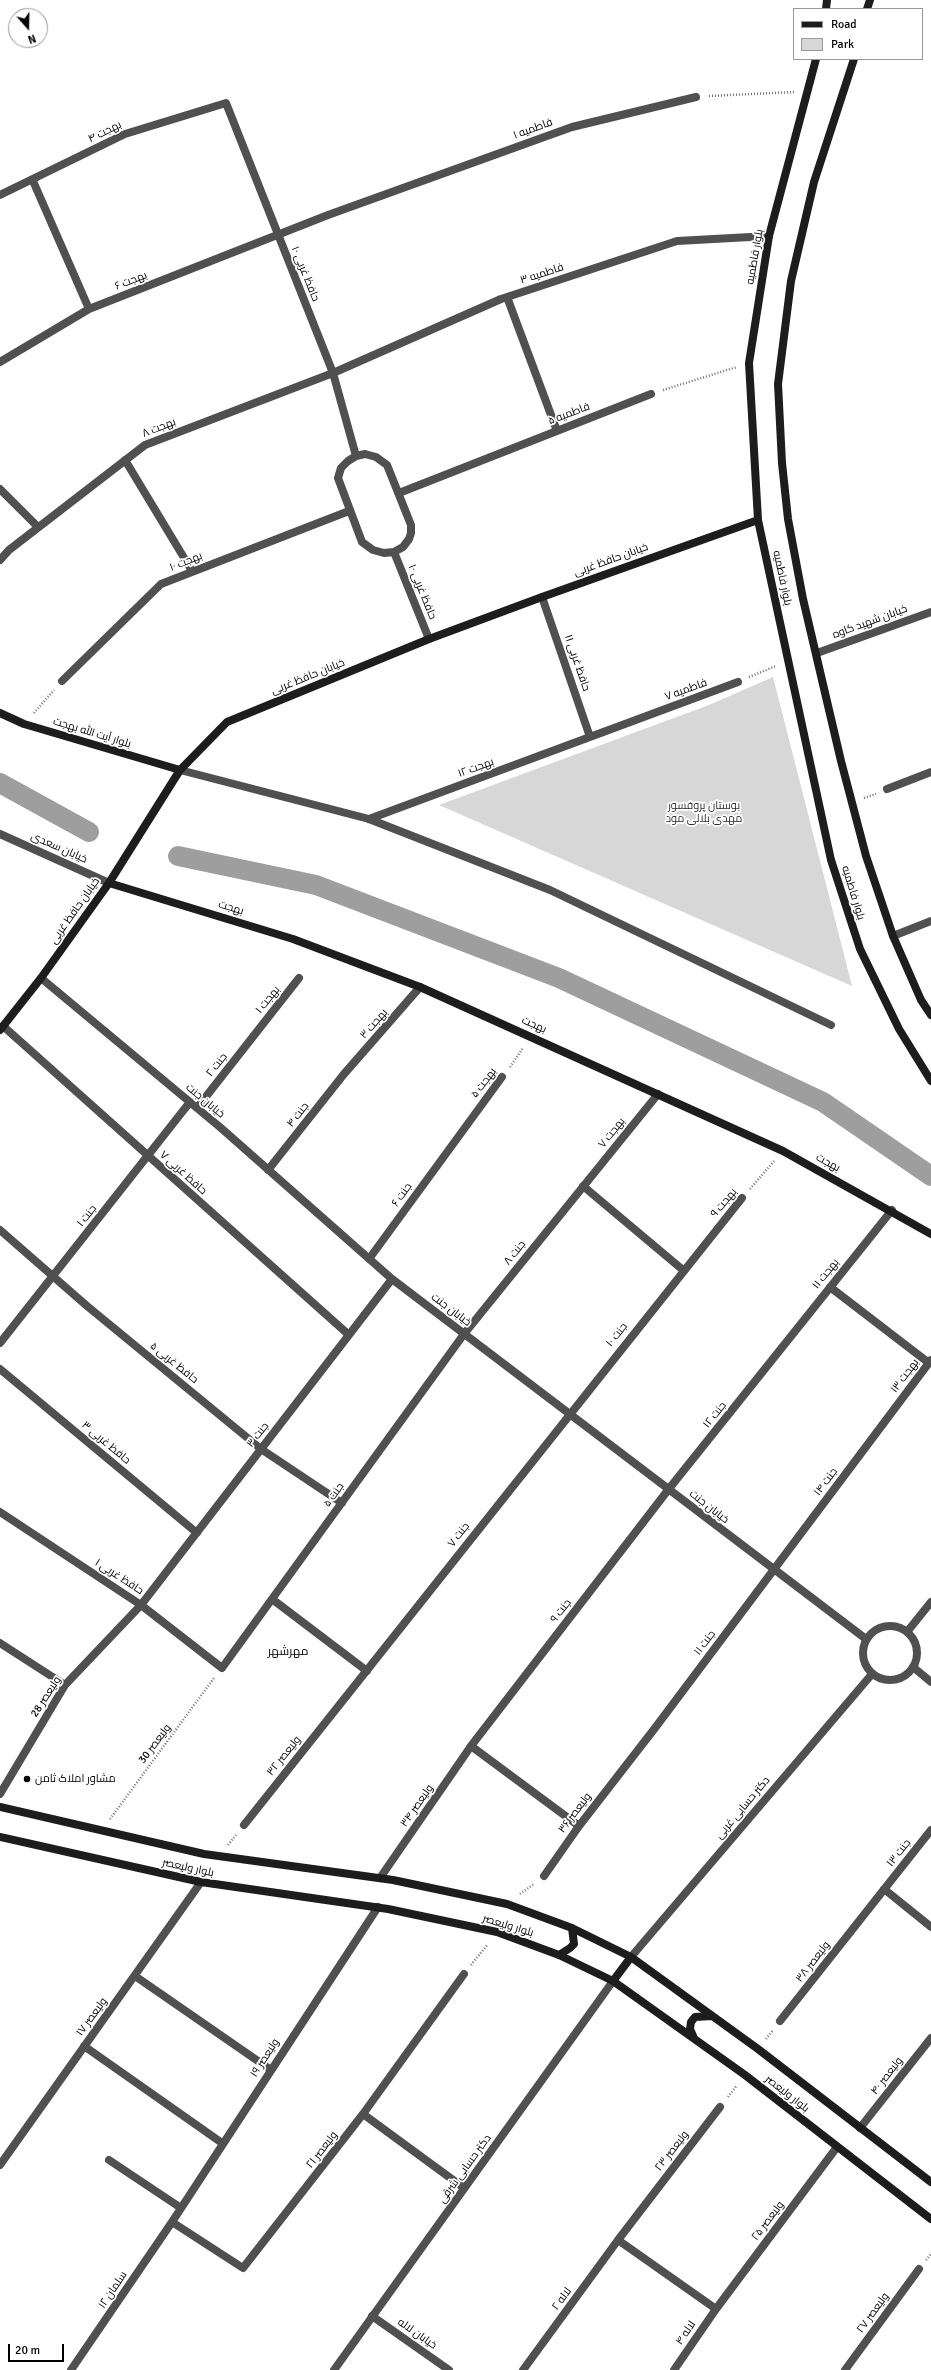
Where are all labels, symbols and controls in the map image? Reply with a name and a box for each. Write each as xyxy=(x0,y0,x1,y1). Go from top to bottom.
north arrow xyxy=(8,8,48,48)
legend xyxy=(793,8,923,60)
text: Road xyxy=(831,17,857,32)
text: N xyxy=(26,31,38,46)
text: Park xyxy=(831,37,854,52)
street label: فاطمیه ۱ xyxy=(512,116,554,142)
street label: بهجت ۴ xyxy=(86,118,124,146)
street label: بلوار فاطمیه xyxy=(744,228,766,286)
street label: حافظ غربی ۱۰ xyxy=(288,245,322,303)
street label: فاطمیه ۳ xyxy=(519,261,565,287)
street label: بهجت ۶ xyxy=(113,269,149,293)
street label: فاطمیه ۵ xyxy=(546,400,592,428)
street label: بهجت ۸ xyxy=(140,415,178,441)
street label: خیابان حافظ غربی xyxy=(572,540,650,580)
street label: بهجت ۱۰ xyxy=(168,549,204,575)
street label: بلوار فاطمیه xyxy=(770,549,794,607)
street label: حافظ غربی ۱۰ xyxy=(405,563,439,621)
street label: خیابان شهید کاوه xyxy=(831,602,909,642)
street label: حافظ غربی ۱۱ xyxy=(561,633,593,693)
street label: خیابان حافظ غربی xyxy=(269,656,347,698)
street label: فاطمیه ۷ xyxy=(663,676,709,704)
street label: بلوار آیت الله بهجت xyxy=(51,715,133,751)
street label: بهجت ۱۲ xyxy=(456,755,496,781)
park label: بوستان پروفسور مهدی بلالی مود xyxy=(666,799,742,825)
street label: خیابان سعدی xyxy=(29,830,89,866)
street label: بلوار فاطمیه xyxy=(838,864,868,922)
street label: خیابان حافظ غربی xyxy=(47,875,103,947)
street label: بهجت xyxy=(217,898,245,918)
street label: بهجت ۱ xyxy=(253,984,283,1016)
street label: بهجت ۳ xyxy=(357,1006,391,1042)
street label: بهجت xyxy=(520,1014,548,1036)
street label: جنت ۲ xyxy=(204,1050,230,1080)
street label: بهجت ۵ xyxy=(468,1065,500,1101)
street label: خیابان جنت xyxy=(183,1081,227,1121)
street label: جنت ۴ xyxy=(284,1100,312,1130)
street label: بهجت ۷ xyxy=(596,1115,628,1151)
street label: حافظ غربی ۷ xyxy=(157,1148,209,1198)
street label: بهجت xyxy=(814,1151,842,1175)
street label: جنت ۶ xyxy=(389,1181,415,1209)
street label: بهجت ۹ xyxy=(708,1186,740,1220)
street label: جنت ۱ xyxy=(74,1202,100,1230)
street label: جنت ۸ xyxy=(501,1238,529,1268)
street label: بهجت ۱۱ xyxy=(810,1256,842,1292)
street label: خیابان جنت xyxy=(428,1291,474,1329)
street label: جنت ۱۰ xyxy=(603,1320,631,1350)
street label: حافظ غربی ۵ xyxy=(147,1340,201,1386)
street label: بهجت ۱۳ xyxy=(888,1356,922,1396)
street label: جنت ۱۲ xyxy=(700,1399,730,1431)
street label: حافظ غربی ۳ xyxy=(79,1419,133,1467)
street label: جنت ۳ xyxy=(244,1420,272,1450)
street label: جنت ۱۴ xyxy=(811,1465,841,1499)
street label: جنت ۵ xyxy=(321,1480,347,1510)
street label: خیابان جنت xyxy=(686,1487,732,1527)
street label: جنت ۷ xyxy=(445,1520,473,1550)
street label: حافظ غربی ۱ xyxy=(92,1556,146,1598)
street label: جنت ۹ xyxy=(548,1597,574,1625)
street label: جنت ۱۱ xyxy=(691,1628,719,1658)
district label: مهرشهر xyxy=(268,1645,308,1659)
street label: ولیعصر 28 xyxy=(28,1674,64,1720)
street label: ولیعصر 30 xyxy=(136,1722,174,1766)
street label: ولیعصر ۳۲ xyxy=(264,1734,304,1778)
place label: مشاور املاک ثامن xyxy=(35,1772,115,1786)
marker: مشاور املاک ثامن xyxy=(22,1774,32,1784)
street label: دکتر حسابی غربی xyxy=(713,1774,773,1842)
street label: ولیعصر ۳۴ xyxy=(398,1782,436,1830)
street label: ولیعصر ۳۶ xyxy=(556,1790,594,1836)
street label: جنت ۱۳ xyxy=(884,1836,914,1870)
street label: بلوار ولیعصر xyxy=(161,1856,215,1880)
street label: بلوار ولیعصر xyxy=(481,1912,535,1940)
street label: ولیعصر ۳۸ xyxy=(793,1939,833,1985)
street label: ولیعصر ۱۷ xyxy=(74,1995,110,2039)
street label: ولیعصر ۱۹ xyxy=(248,2036,282,2080)
street label: ولیعصر ۴۰ xyxy=(868,2055,906,2097)
street label: بلوار ولیعصر xyxy=(762,2073,812,2115)
street label: ولیعصر ۲۳ xyxy=(652,2128,692,2174)
street label: ولیعصر ۲۱ xyxy=(304,2129,340,2171)
street label: دکتر حسابی شرقی xyxy=(436,2132,494,2206)
street label: ولیعصر ۲۵ xyxy=(749,2199,787,2243)
street label: سلمان ۱۲ xyxy=(96,2269,130,2311)
street label: لاله ۲ xyxy=(549,2285,575,2313)
street label: ولیعصر ۲۷ xyxy=(854,2290,892,2336)
street label: خیابان لاله xyxy=(395,2316,439,2352)
street label: لاله ۴ xyxy=(673,2318,699,2348)
scale bar xyxy=(10,2336,66,2362)
text: 20 m xyxy=(15,2343,40,2358)

